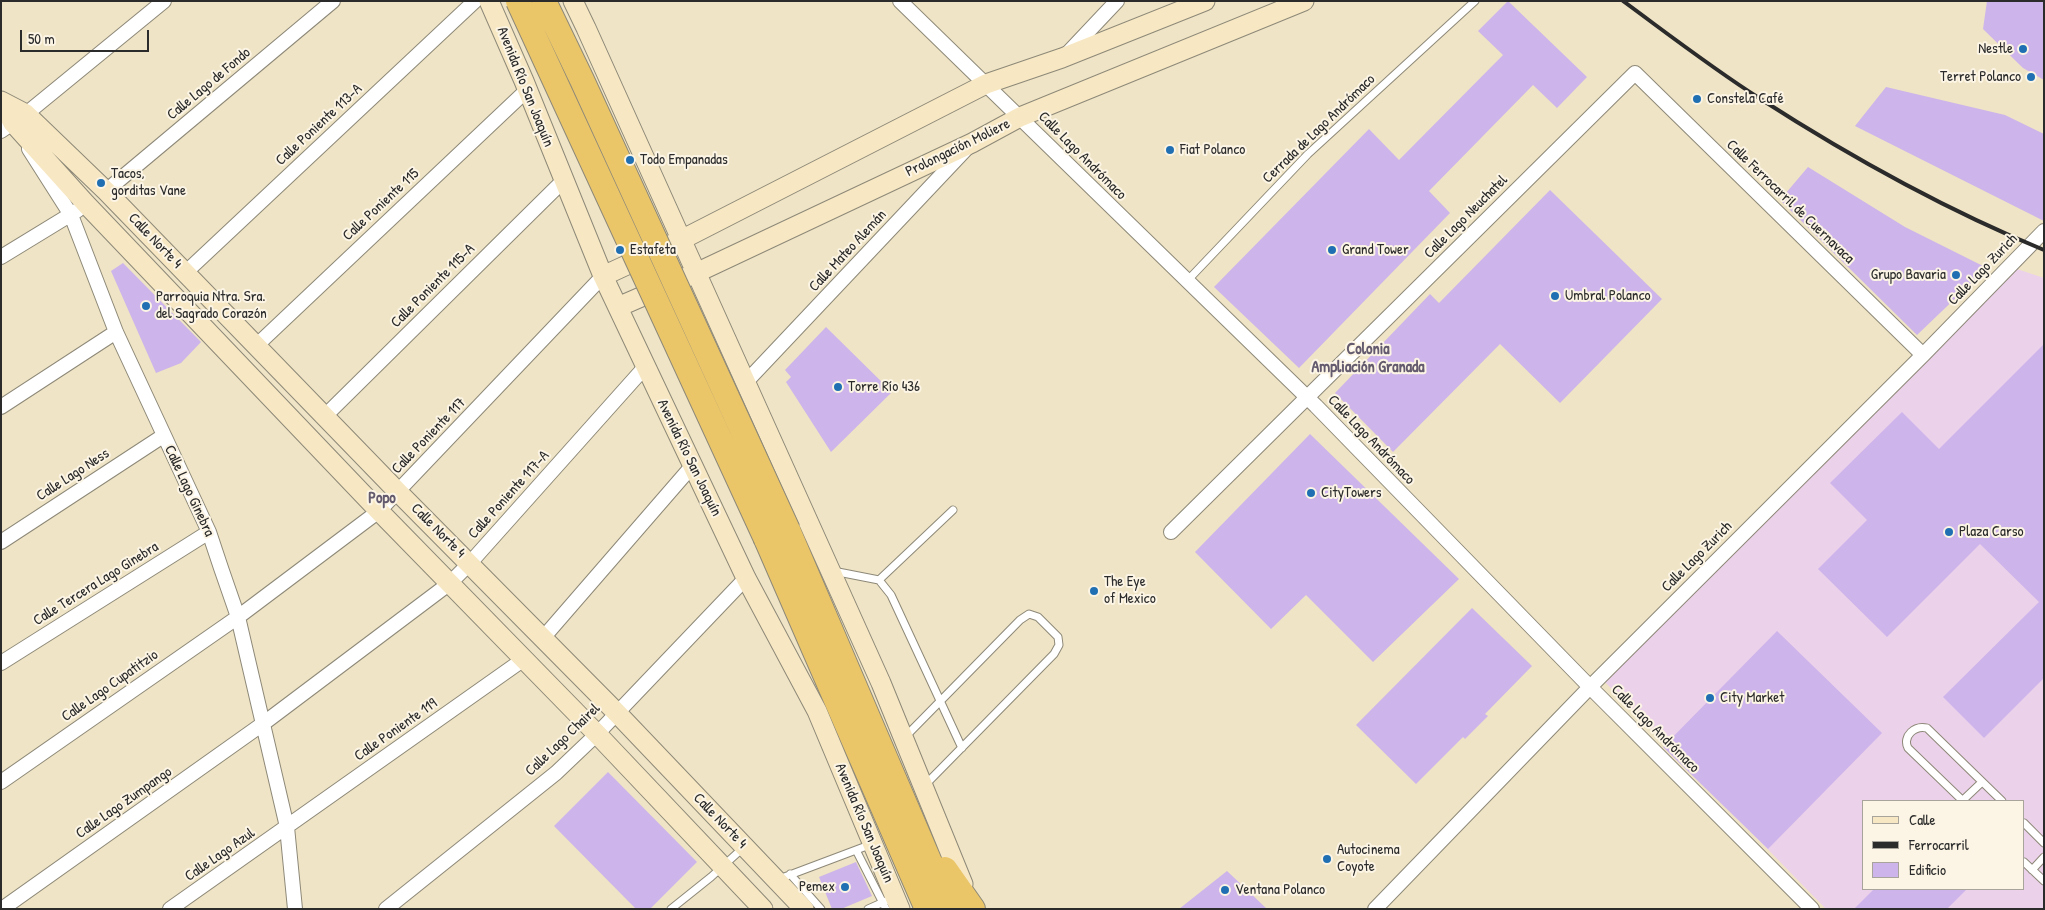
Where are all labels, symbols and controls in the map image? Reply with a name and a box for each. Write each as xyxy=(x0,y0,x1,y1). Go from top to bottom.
scale bar xyxy=(22,20,151,52)
street label: Avenida Río San Joaquín xyxy=(493,24,557,150)
text: 50 m xyxy=(28,28,55,49)
place label: Nestle xyxy=(1978,40,2013,58)
marker: Nestle xyxy=(2017,43,2029,55)
street label: Calle Lago de Fondo xyxy=(164,44,254,124)
place label: Terret Polanco xyxy=(1940,68,2021,86)
street label: Cerrada de Lago Andrómaco xyxy=(1259,71,1379,187)
marker: Terret Polanco xyxy=(2025,71,2037,83)
street label: Calle Poniente 113-A xyxy=(272,80,366,170)
place label: Constela Café xyxy=(1707,90,1784,108)
marker: Constela Café xyxy=(1691,93,1703,105)
street label: Calle Lago Andrómaco xyxy=(1034,108,1130,204)
street label: Prolongación Moliere xyxy=(903,115,1013,181)
street label: Calle Ferrocarril de Cuernavaca xyxy=(1722,136,1858,268)
place label: Fiat Polanco xyxy=(1180,141,1245,159)
marker: Fiat Polanco xyxy=(1164,144,1176,156)
place label: Todo Empanadas xyxy=(640,151,728,169)
marker: Todo Empanadas xyxy=(624,154,636,166)
place label: Tacos, gorditas Vane xyxy=(111,165,186,200)
street label: Calle Poniente 115 xyxy=(339,165,423,245)
street label: Calle Lago Neuchatel xyxy=(1421,172,1511,262)
marker: Tacos, gorditas Vane xyxy=(95,177,107,189)
street label: Calle Mateo Alemán xyxy=(805,206,891,296)
street label: Calle Norte 4 xyxy=(124,210,186,272)
street label: Calle Lago Zurich xyxy=(1944,230,2022,310)
street label: Calle Poniente 115-A xyxy=(387,240,479,332)
place label: Estafeta xyxy=(630,241,676,259)
place label: Grand Tower xyxy=(1342,241,1409,259)
marker: Estafeta xyxy=(614,244,626,256)
marker: Grand Tower xyxy=(1326,244,1338,256)
place label: Grupo Bavaria xyxy=(1871,266,1946,284)
marker: Grupo Bavaria xyxy=(1950,269,1962,281)
place label: Umbral Polanco xyxy=(1565,287,1650,305)
place label: Parroquia Ntra. Sra. del Sagrado Corazón xyxy=(156,288,267,323)
marker: Umbral Polanco xyxy=(1549,290,1561,302)
marker: Parroquia Ntra. Sra. del Sagrado Corazón xyxy=(140,300,152,312)
district label: Colonia Ampliación Granada xyxy=(1312,340,1424,378)
place label: Torre Río 436 xyxy=(848,378,920,396)
marker: Torre Río 436 xyxy=(832,381,844,393)
street label: Calle Lago Andrómaco xyxy=(1324,392,1418,488)
street label: Calle Poniente 117 xyxy=(388,394,470,478)
street label: Avenida Río San Joaquín xyxy=(653,397,725,519)
street label: Calle Lago Ginebra xyxy=(160,442,218,540)
street label: Calle Lago Ness xyxy=(33,445,113,505)
street label: Calle Poniente 117-A xyxy=(465,447,553,543)
place label: CityTowers xyxy=(1321,484,1382,502)
marker: CityTowers xyxy=(1305,487,1317,499)
district label: Popo xyxy=(368,489,396,509)
street label: Calle Norte 4 xyxy=(407,500,469,562)
street label: Calle Lago Zurich xyxy=(1658,518,1736,596)
place label: Plaza Carso xyxy=(1959,523,2024,541)
marker: Plaza Carso xyxy=(1943,526,1955,538)
street label: Calle Tercera Lago Ginebra xyxy=(30,538,162,630)
place label: The Eye of Mexico xyxy=(1104,573,1156,608)
marker: The Eye of Mexico xyxy=(1088,585,1100,597)
street label: Calle Lago Cupatitzio xyxy=(58,646,162,726)
street label: Calle Lago Andrómaco xyxy=(1607,681,1703,777)
place label: City Market xyxy=(1720,689,1784,707)
marker: City Market xyxy=(1704,692,1716,704)
street label: Calle Poniente 119 xyxy=(351,695,441,765)
street label: Calle Lago Chairel xyxy=(522,700,604,780)
street label: Avenida Río San Joaquín xyxy=(831,761,897,885)
street label: Calle Lago Zumpango xyxy=(72,763,176,843)
street label: Calle Norte 4 xyxy=(689,790,751,852)
legend xyxy=(1862,800,2025,890)
text: Calle xyxy=(1909,809,1936,830)
street label: Calle Lago Azul xyxy=(182,824,258,886)
text: Ferrocarril xyxy=(1909,834,1969,855)
place label: Autocinema Coyote xyxy=(1337,841,1400,876)
marker: Autocinema Coyote xyxy=(1321,853,1333,865)
text: Edificio xyxy=(1909,859,1946,880)
place label: Pemex xyxy=(799,878,835,896)
marker: Pemex xyxy=(839,881,851,893)
place label: Ventana Polanco xyxy=(1235,881,1325,899)
marker: Ventana Polanco xyxy=(1219,884,1231,896)

